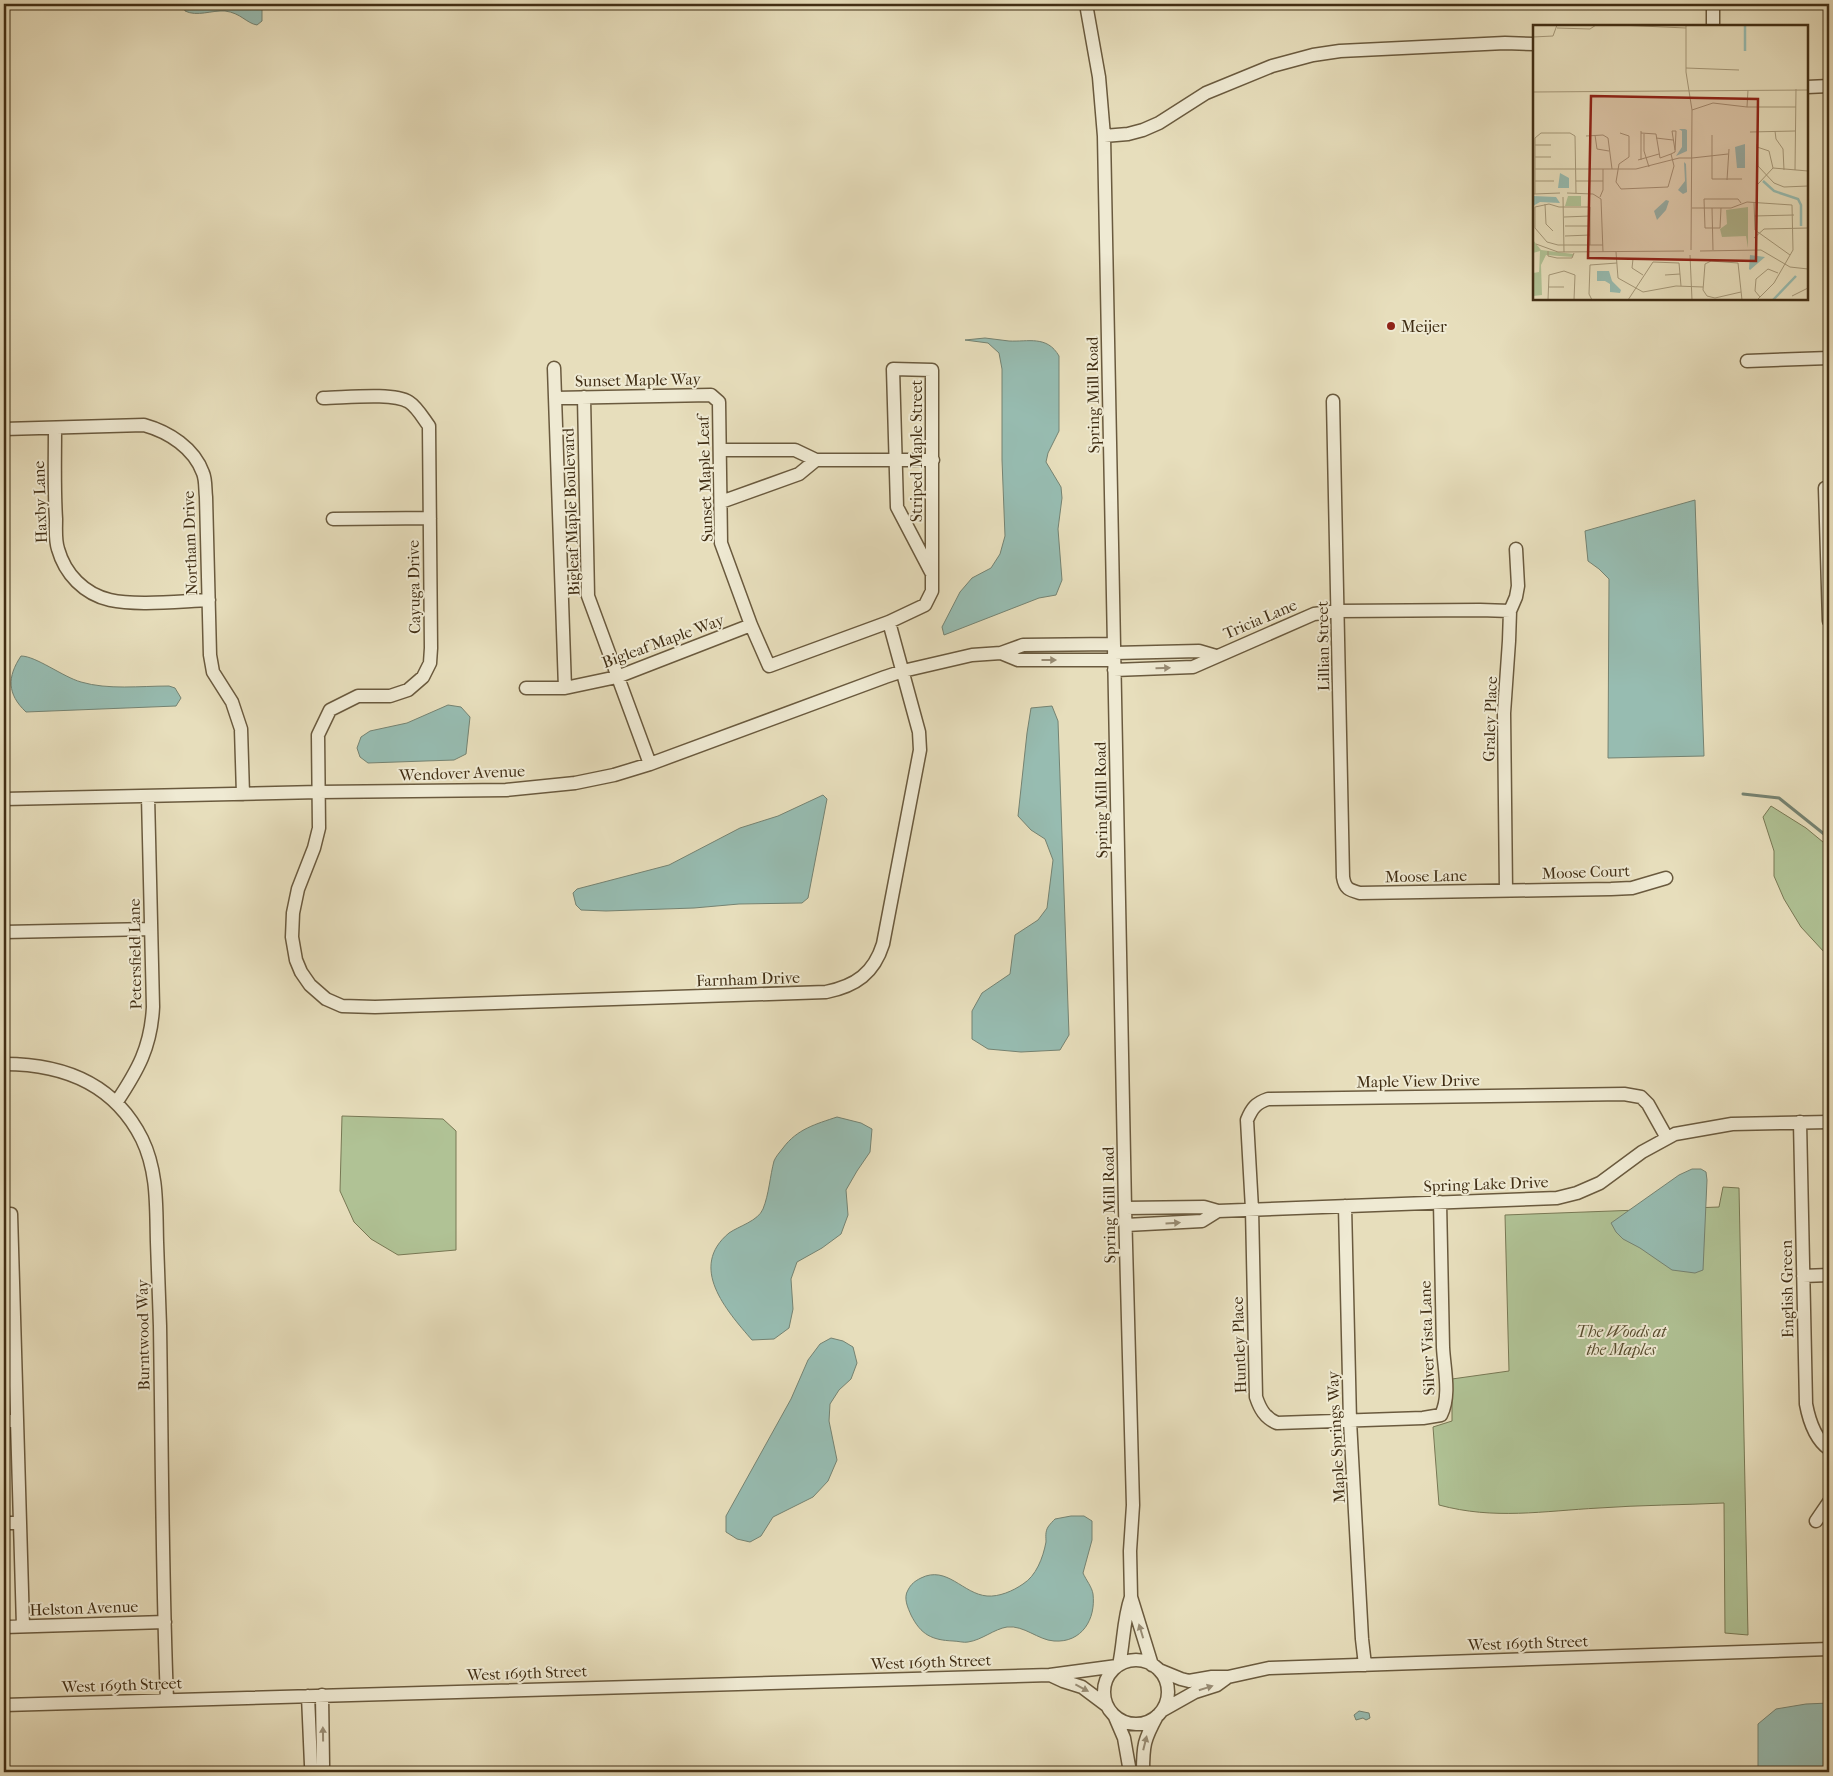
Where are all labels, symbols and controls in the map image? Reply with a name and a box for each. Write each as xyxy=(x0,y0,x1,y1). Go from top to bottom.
inset map xyxy=(1533,25,1808,300)
place label: Meijer xyxy=(1401,317,1447,336)
marker: Meijer xyxy=(1385,320,1397,332)
street label: Spring Mill Road xyxy=(1082,336,1104,454)
street label: Sunset Maple Way xyxy=(575,369,702,391)
street label: Striped Maple Street xyxy=(907,379,926,522)
street label: Sunset Maple Leaf xyxy=(693,412,717,542)
street label: Bigleaf Maple Boulevard xyxy=(559,427,583,596)
street label: Haxby Lane xyxy=(29,460,51,544)
street label: Northam Drive xyxy=(179,490,201,596)
street label: Cayuga Drive xyxy=(404,540,424,634)
street label: Tricia Lane xyxy=(1220,595,1300,643)
street label: Lillian Street xyxy=(1313,600,1333,691)
street label: Bigleaf Maple Way xyxy=(599,610,727,672)
one-way arrow xyxy=(1041,656,1057,664)
one-way arrow xyxy=(1155,664,1171,672)
street label: Graley Place xyxy=(1479,676,1501,762)
street label: Spring Mill Road xyxy=(1090,741,1112,859)
street label: Wendover Avenue xyxy=(398,761,525,785)
street label: Moose Court xyxy=(1542,861,1631,883)
street label: Moose Lane xyxy=(1385,866,1467,886)
street label: Petersfield Lane xyxy=(125,898,145,1010)
street label: Farnham Drive xyxy=(696,968,800,990)
street label: Maple View Drive xyxy=(1356,1070,1480,1092)
street label: Spring Mill Road xyxy=(1098,1146,1120,1264)
street label: Spring Lake Drive xyxy=(1423,1172,1549,1196)
one-way arrow xyxy=(1166,1218,1182,1226)
street label: English Green xyxy=(1777,1239,1797,1338)
street label: Burntwood Way xyxy=(133,1279,153,1391)
street label: Silver Vista Lane xyxy=(1416,1280,1438,1396)
street label: Huntley Place xyxy=(1228,1296,1250,1394)
park label: The Woods at the Maples xyxy=(1576,1322,1667,1359)
street label: Maple Springs Way xyxy=(1323,1370,1349,1503)
street label: Helston Avenue xyxy=(29,1597,139,1619)
one-way arrow xyxy=(1136,1624,1144,1639)
street label: West 169th Street xyxy=(1466,1631,1589,1655)
street label: West 169th Street xyxy=(869,1650,992,1674)
street label: West 169th Street xyxy=(465,1661,588,1685)
street label: West 169th Street xyxy=(60,1673,183,1697)
one-way arrow xyxy=(1075,1684,1089,1692)
one-way arrow xyxy=(1199,1684,1214,1692)
one-way arrow xyxy=(318,1726,326,1742)
one-way arrow xyxy=(1141,1735,1149,1751)

